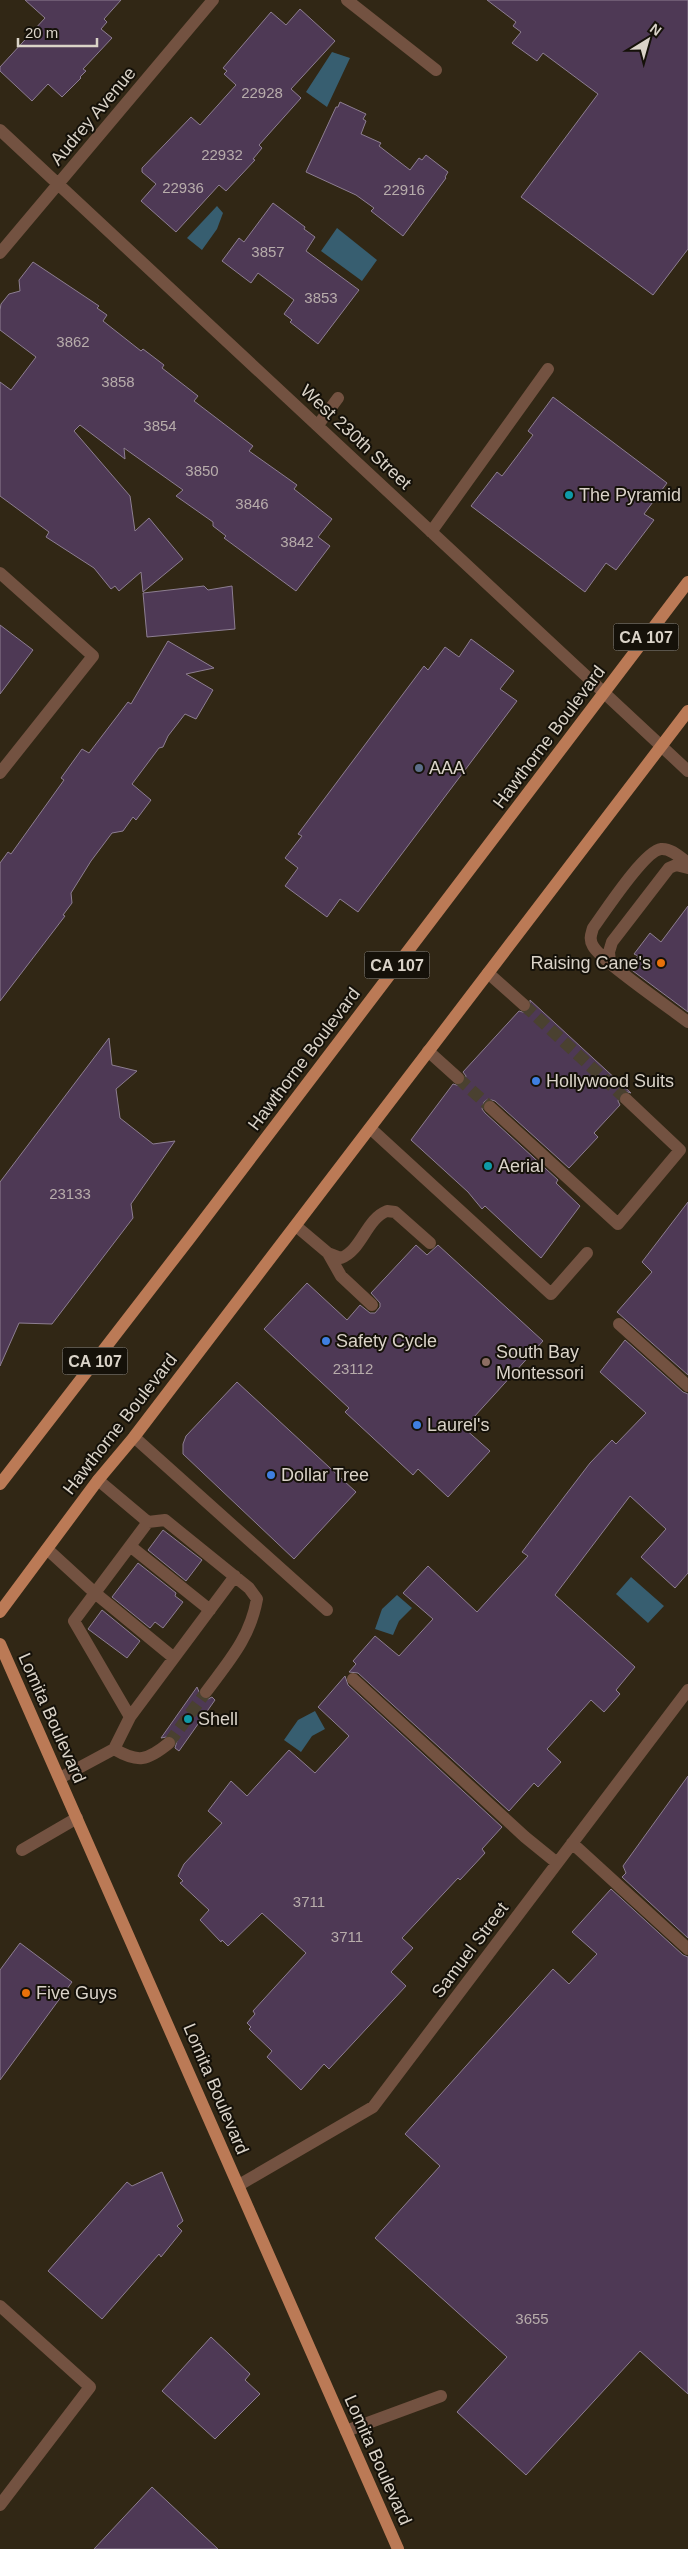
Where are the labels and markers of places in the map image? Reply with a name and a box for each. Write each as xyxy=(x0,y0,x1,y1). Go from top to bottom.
place label: The Pyramid xyxy=(579,485,681,505)
marker: The Pyramid xyxy=(563,489,575,501)
place label: AAA xyxy=(429,758,465,778)
marker: AAA xyxy=(413,762,425,774)
place label: Raising Cane's xyxy=(531,953,651,973)
marker: Raising Cane's xyxy=(655,957,667,969)
place label: Hollywood Suits xyxy=(546,1071,674,1091)
marker: Hollywood Suits xyxy=(530,1075,542,1087)
place label: Aerial xyxy=(498,1156,544,1176)
marker: Aerial xyxy=(482,1160,494,1172)
place label: Safety Cycle xyxy=(336,1331,437,1351)
marker: Safety Cycle xyxy=(320,1335,332,1347)
place label: South Bay Montessori xyxy=(496,1342,584,1383)
marker: South Bay Montessori xyxy=(480,1356,492,1368)
place label: Laurel's xyxy=(427,1415,489,1435)
marker: Laurel's xyxy=(411,1419,423,1431)
place label: Dollar Tree xyxy=(281,1465,369,1485)
marker: Dollar Tree xyxy=(265,1469,277,1481)
place label: Shell xyxy=(198,1709,238,1729)
marker: Shell xyxy=(182,1713,194,1725)
place label: Five Guys xyxy=(36,1983,117,2003)
marker: Five Guys xyxy=(20,1987,32,1999)

